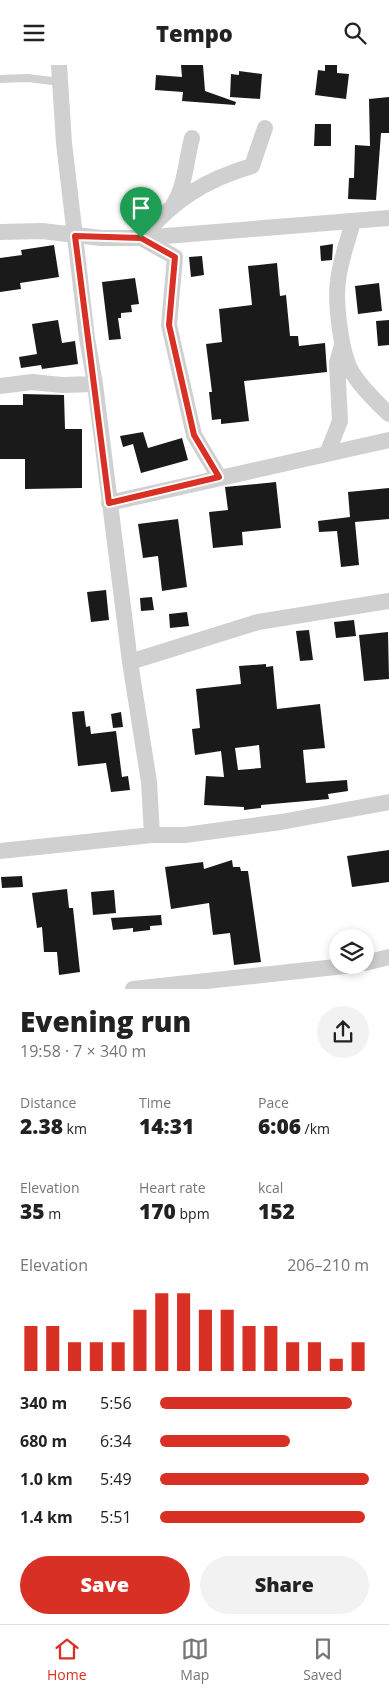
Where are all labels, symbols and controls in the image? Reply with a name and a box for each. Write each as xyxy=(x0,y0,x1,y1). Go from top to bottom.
text: Tempo xyxy=(156,18,233,48)
icon: menu xyxy=(20,19,48,47)
icon: search xyxy=(341,19,369,47)
pin xyxy=(120,187,162,238)
icon: arrive xyxy=(127,194,155,222)
map controls xyxy=(329,929,374,974)
button: layers xyxy=(329,929,374,974)
text: Evening run xyxy=(20,1002,191,1040)
button: share xyxy=(317,1006,369,1058)
text: 19:58 · 7 × 340 m xyxy=(20,1040,146,1062)
text: Distance xyxy=(20,1093,76,1112)
text: Time xyxy=(139,1093,171,1112)
text: Pace xyxy=(258,1093,289,1112)
text: 2.38 xyxy=(20,1112,63,1140)
text: 14:31 xyxy=(139,1112,194,1140)
text: 6:06 xyxy=(258,1112,301,1140)
text: km xyxy=(63,1119,87,1138)
text: /km xyxy=(301,1119,330,1138)
text: Elevation xyxy=(20,1178,79,1197)
text: Heart rate xyxy=(139,1178,206,1197)
text: kcal xyxy=(258,1178,283,1197)
text: 35 xyxy=(20,1197,45,1225)
text: 170 xyxy=(139,1197,176,1225)
text: 152 xyxy=(258,1197,295,1225)
text: m xyxy=(45,1204,61,1223)
text: bpm xyxy=(176,1204,210,1223)
text: Elevation xyxy=(20,1254,88,1276)
text: 206–210 m xyxy=(287,1254,369,1276)
text: 340 m xyxy=(20,1392,67,1414)
text: 5:56 xyxy=(100,1392,132,1414)
text: 680 m xyxy=(20,1430,67,1452)
text: 6:34 xyxy=(100,1430,132,1452)
text: 1.0 km xyxy=(20,1468,73,1490)
text: 5:49 xyxy=(100,1468,132,1490)
text: 1.4 km xyxy=(20,1506,73,1528)
text: 5:51 xyxy=(100,1506,132,1528)
button: Save xyxy=(20,1556,190,1614)
button: Share xyxy=(200,1556,369,1614)
tab: Home xyxy=(47,1635,87,1684)
tab: Map xyxy=(180,1635,209,1684)
tab: Saved xyxy=(303,1635,342,1684)

